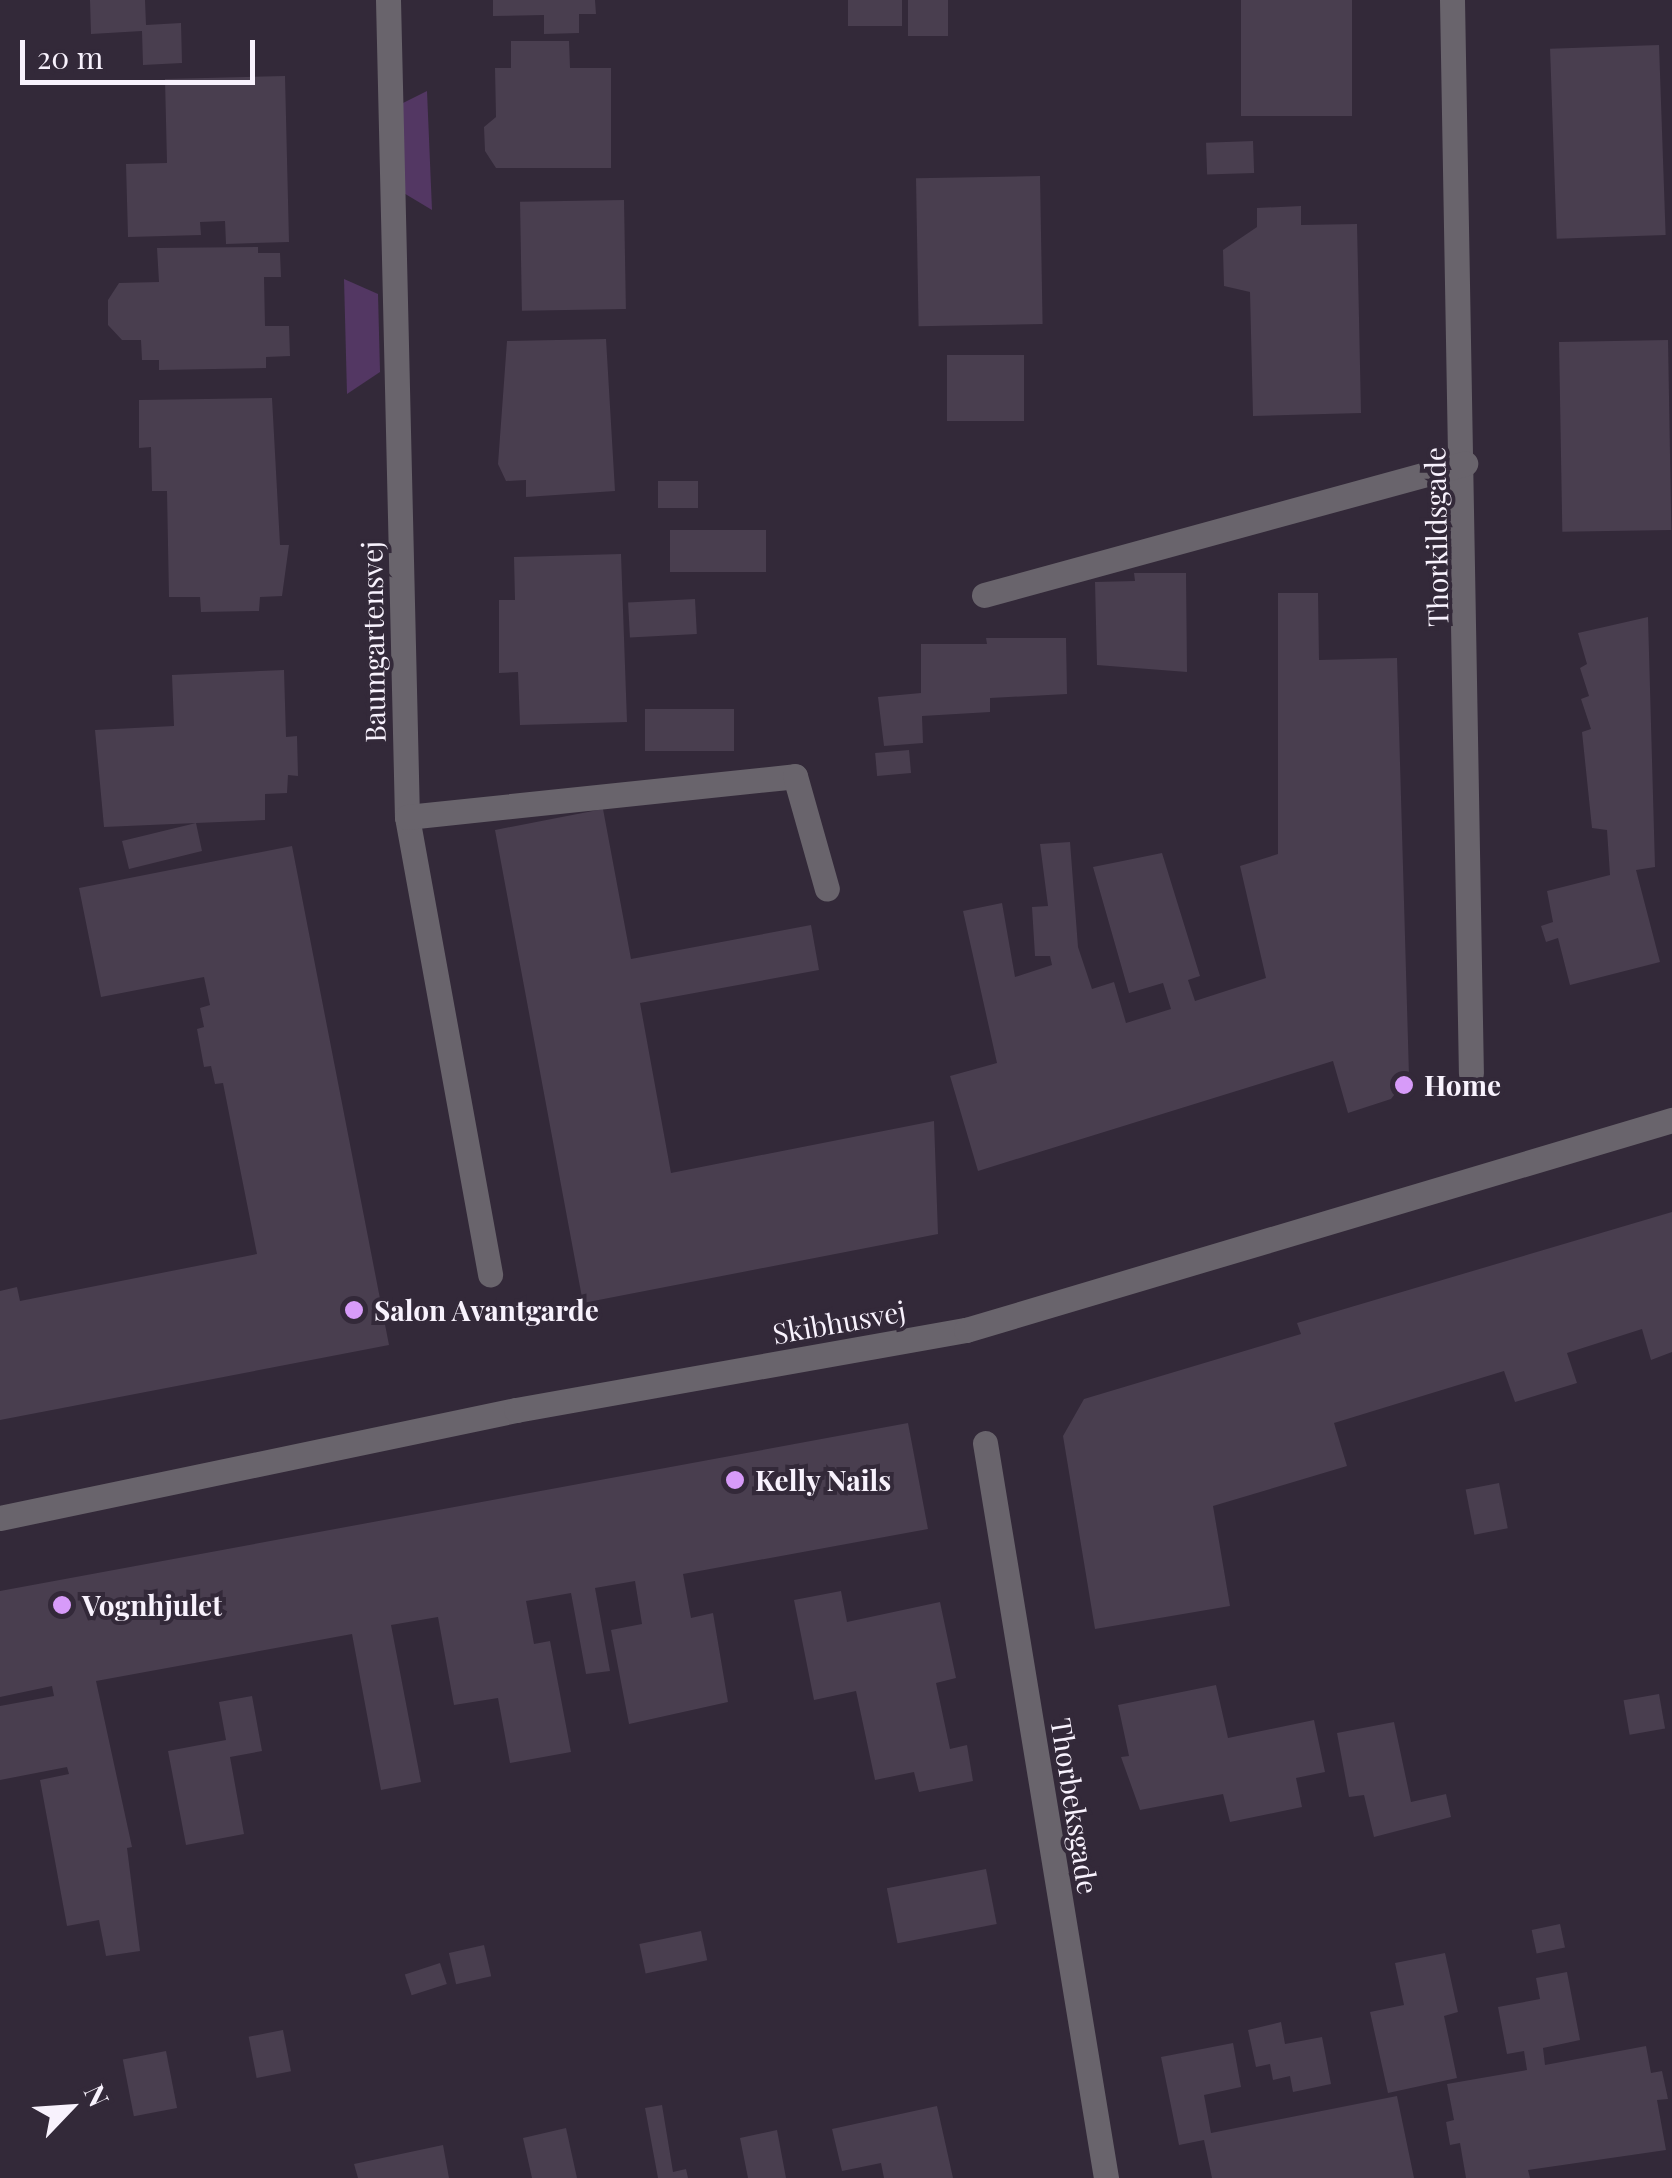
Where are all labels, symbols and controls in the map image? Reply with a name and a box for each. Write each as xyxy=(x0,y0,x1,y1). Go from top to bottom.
scale bar xyxy=(25,20,260,82)
text: 20 m xyxy=(37,37,103,77)
street label: Thorkildsgade xyxy=(1418,447,1454,627)
street label: Baumgartensvej xyxy=(354,541,392,743)
place label: Home xyxy=(1424,1068,1501,1102)
marker: Home xyxy=(1393,1074,1415,1096)
place label: Salon Avantgarde xyxy=(374,1293,600,1327)
street label: Skibhusvej xyxy=(770,1294,908,1350)
marker: Salon Avantgarde xyxy=(343,1299,365,1321)
place label: Kelly Nails xyxy=(755,1463,892,1497)
marker: Kelly Nails xyxy=(724,1469,746,1491)
place label: Vognhjulet xyxy=(82,1588,222,1622)
marker: Vognhjulet xyxy=(51,1594,73,1616)
street label: Thorbeksgade xyxy=(1045,1716,1105,1896)
north arrow xyxy=(20,2058,120,2158)
text: N xyxy=(77,2078,119,2112)

